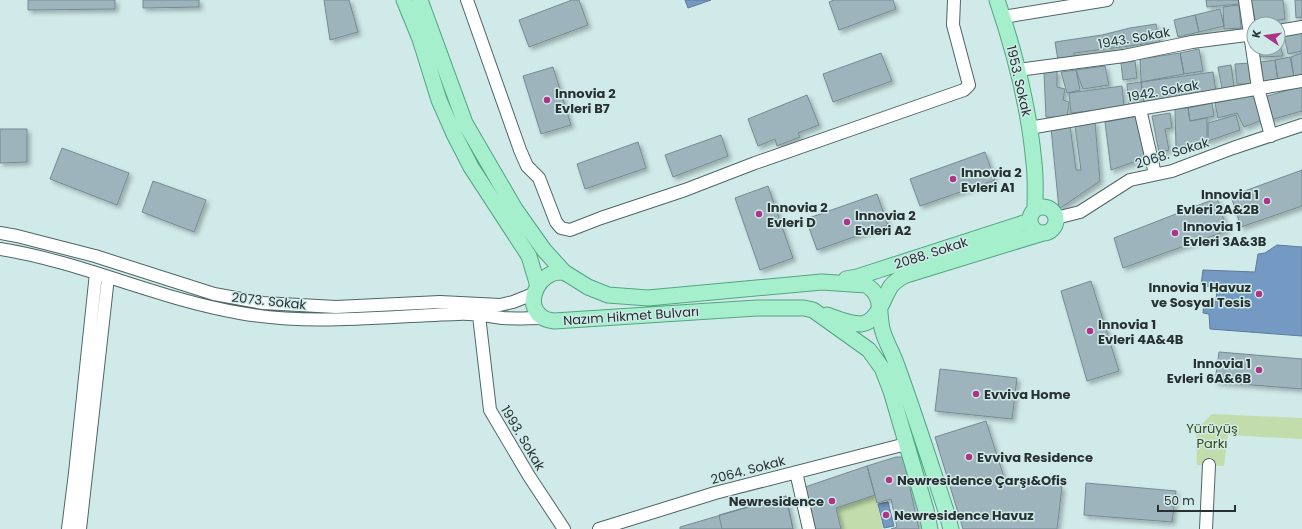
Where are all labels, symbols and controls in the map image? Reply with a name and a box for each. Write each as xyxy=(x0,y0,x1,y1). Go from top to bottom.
north arrow xyxy=(1246,16,1286,56)
street label: 1943. Sokak xyxy=(1097,22,1172,54)
text: K xyxy=(1248,28,1265,39)
street label: 1953. Sokak xyxy=(1002,44,1036,119)
street label: 1942. Sokak xyxy=(1126,75,1201,107)
place label: Innovia 2 Evleri B7 xyxy=(555,84,616,118)
marker: Innovia 2 Evleri B7 xyxy=(542,95,552,105)
street label: 2068. Sokak xyxy=(1133,133,1212,173)
place label: Innovia 2 Evleri A1 xyxy=(961,163,1022,197)
marker: Innovia 2 Evleri A1 xyxy=(948,174,958,184)
place label: Innovia 1 Evleri 2A&2B xyxy=(1176,185,1259,219)
marker: Innovia 1 Evleri 2A&2B xyxy=(1262,196,1272,206)
place label: Innovia 2 Evleri D xyxy=(767,198,828,232)
place label: Innovia 2 Evleri A2 xyxy=(855,206,916,240)
marker: Innovia 2 Evleri D xyxy=(754,209,764,219)
marker: Innovia 2 Evleri A2 xyxy=(842,217,852,227)
place label: Innovia 1 Evleri 3A&3B xyxy=(1183,217,1267,251)
marker: Innovia 1 Evleri 3A&3B xyxy=(1170,228,1180,238)
street label: 2088. Sokak xyxy=(892,232,971,274)
place label: Innovia 1 Havuz ve Sosyal Tesis xyxy=(1148,278,1252,312)
street label: 2073. Sokak xyxy=(231,288,307,314)
marker: Innovia 1 Havuz ve Sosyal Tesis xyxy=(1254,289,1264,299)
street label: Nazım Hikmet Bulvarı xyxy=(562,302,700,330)
place label: Innovia 1 Evleri 4A&4B xyxy=(1098,315,1184,349)
marker: Innovia 1 Evleri 4A&4B xyxy=(1085,326,1095,336)
place label: Innovia 1 Evleri 6A&6B xyxy=(1167,354,1251,388)
marker: Innovia 1 Evleri 6A&6B xyxy=(1254,365,1264,375)
place label: Evviva Home xyxy=(984,385,1070,404)
marker: Evviva Home xyxy=(971,389,981,399)
street label: 1993. Sokak xyxy=(496,402,550,474)
park label: Yürüyüş Parkı xyxy=(1186,419,1238,453)
place label: Evviva Residence xyxy=(977,448,1093,467)
street label: 2064. Sokak xyxy=(709,451,788,489)
marker: Evviva Residence xyxy=(964,452,974,462)
place label: Newresidence Çarşı&Ofis xyxy=(897,471,1067,490)
marker: Newresidence Çarşı&Ofis xyxy=(884,475,894,485)
scale bar xyxy=(1158,487,1235,513)
place label: Newresidence xyxy=(729,492,824,511)
text: 50 m xyxy=(1164,492,1195,509)
marker: Newresidence xyxy=(827,496,837,506)
place label: Newresidence Havuz xyxy=(894,506,1034,525)
marker: Newresidence Havuz xyxy=(881,510,891,520)

